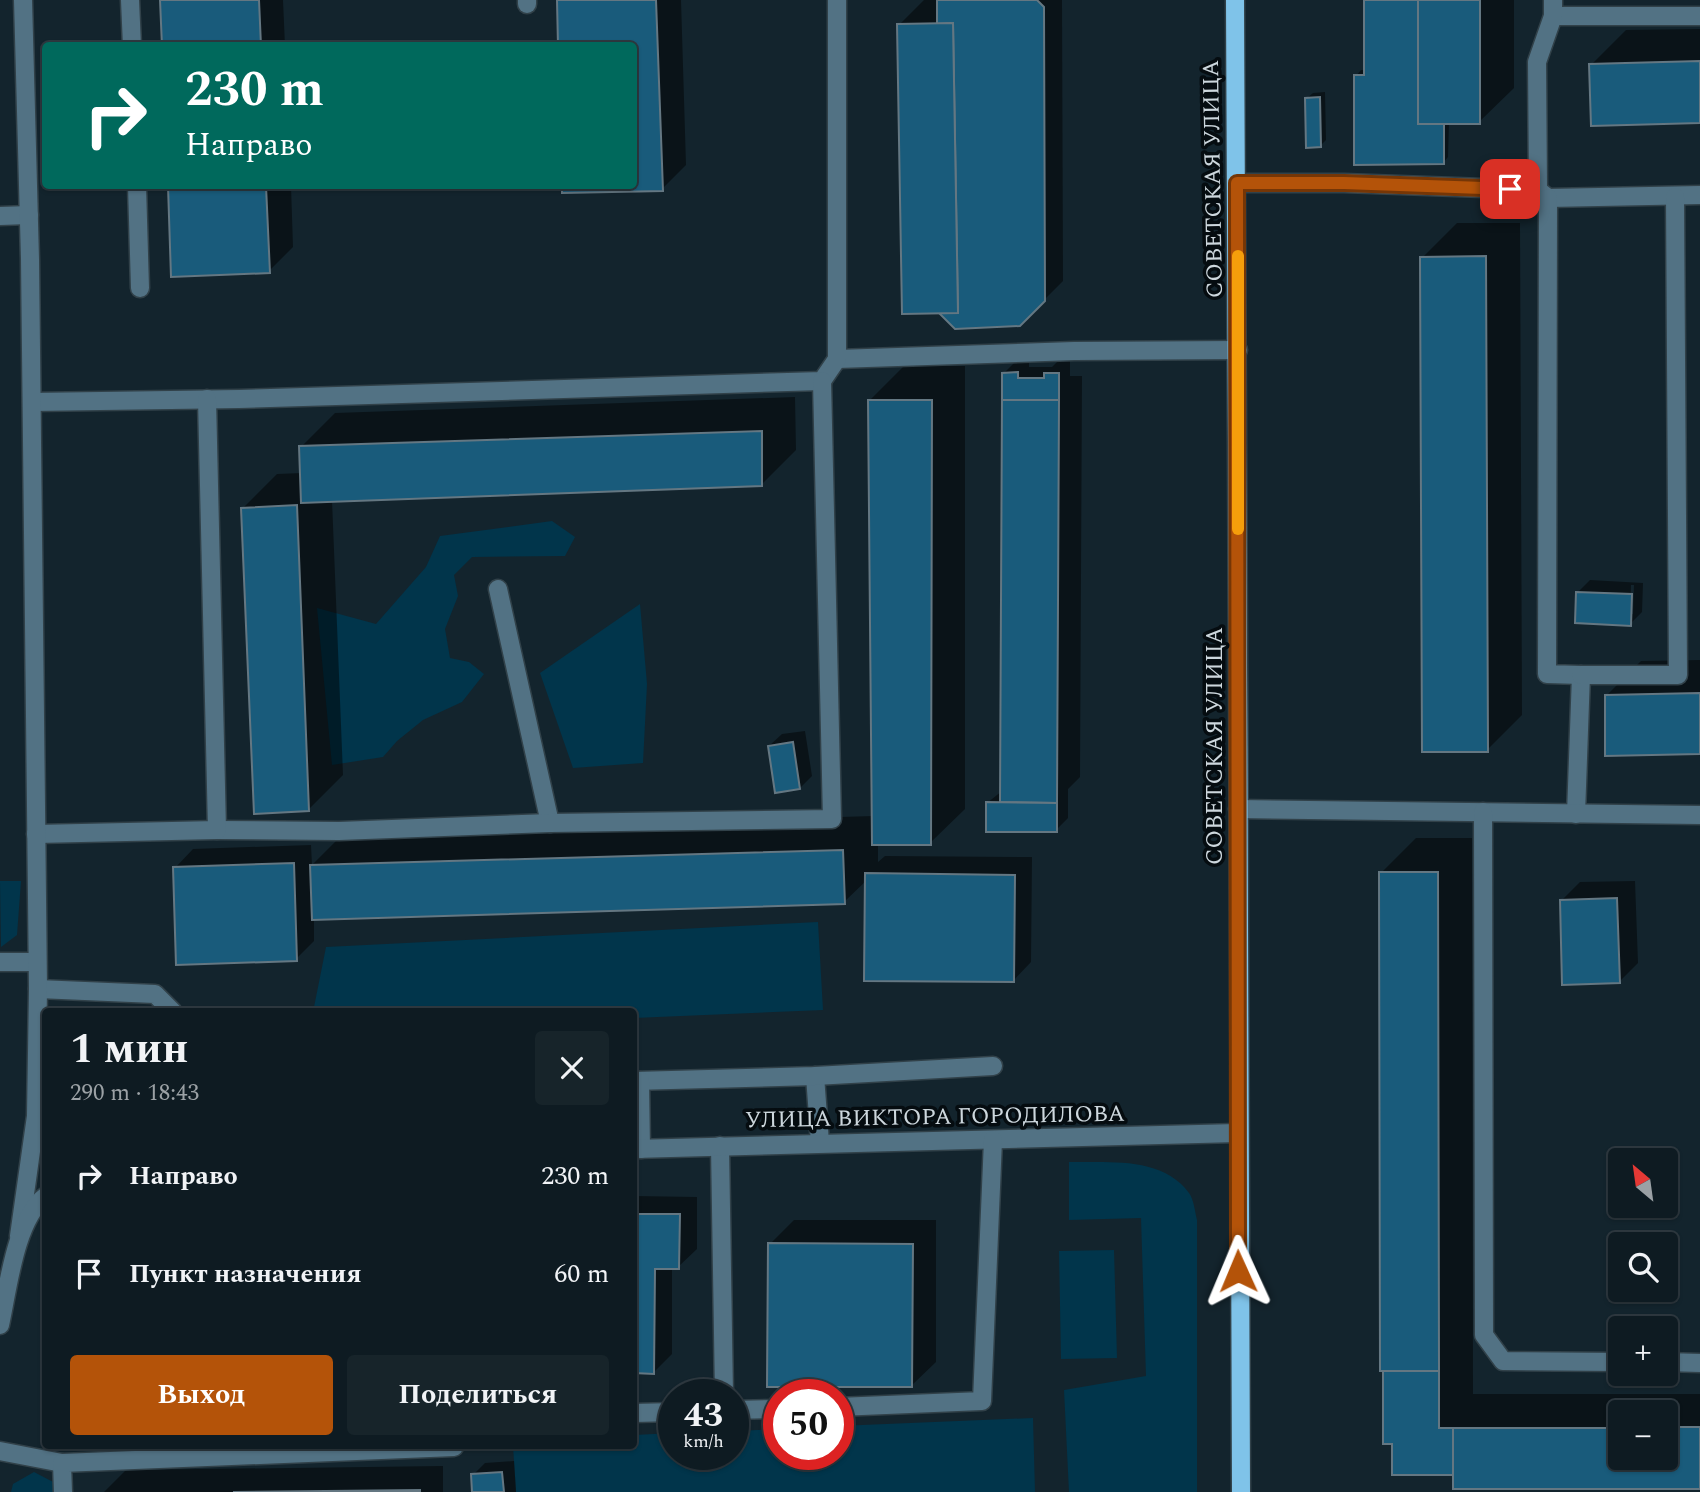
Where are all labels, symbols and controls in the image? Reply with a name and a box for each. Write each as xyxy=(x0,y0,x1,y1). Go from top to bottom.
text: 230 m xyxy=(185,53,324,128)
street label: СОВЕТСКАЯ УЛИЦА xyxy=(1194,60,1233,298)
icon: right xyxy=(70,70,161,161)
text: Направо xyxy=(185,121,312,170)
pin xyxy=(1480,159,1540,219)
icon: arrive xyxy=(1491,170,1529,208)
street label: СОВЕТСКАЯ УЛИЦА xyxy=(1198,627,1233,865)
text: 1 мин xyxy=(70,1018,188,1081)
button: close xyxy=(535,1031,609,1105)
text: 290 m · 18:43 xyxy=(70,1076,199,1111)
street label: УЛИЦА ВИКТОРА ГОРОДИЛОВА xyxy=(745,1097,1125,1138)
north arrow xyxy=(1608,1148,1678,1218)
map controls xyxy=(1608,1148,1678,1470)
text: Направо xyxy=(129,1156,238,1196)
text: 230 m xyxy=(541,1156,609,1196)
icon: right xyxy=(70,1157,108,1195)
button: search xyxy=(1608,1232,1678,1302)
position arrow xyxy=(1201,1234,1275,1308)
text: Пункт назначения xyxy=(129,1254,362,1294)
text: 60 m xyxy=(554,1254,609,1294)
icon: arrive xyxy=(70,1255,108,1293)
button: + xyxy=(1608,1316,1678,1386)
button: Выход xyxy=(70,1355,333,1435)
button: Поделиться xyxy=(347,1355,609,1435)
speed limit sign: 50 xyxy=(763,1379,854,1470)
text: 43 xyxy=(684,1389,723,1442)
button: − xyxy=(1608,1400,1678,1470)
text: km/h xyxy=(683,1428,724,1455)

